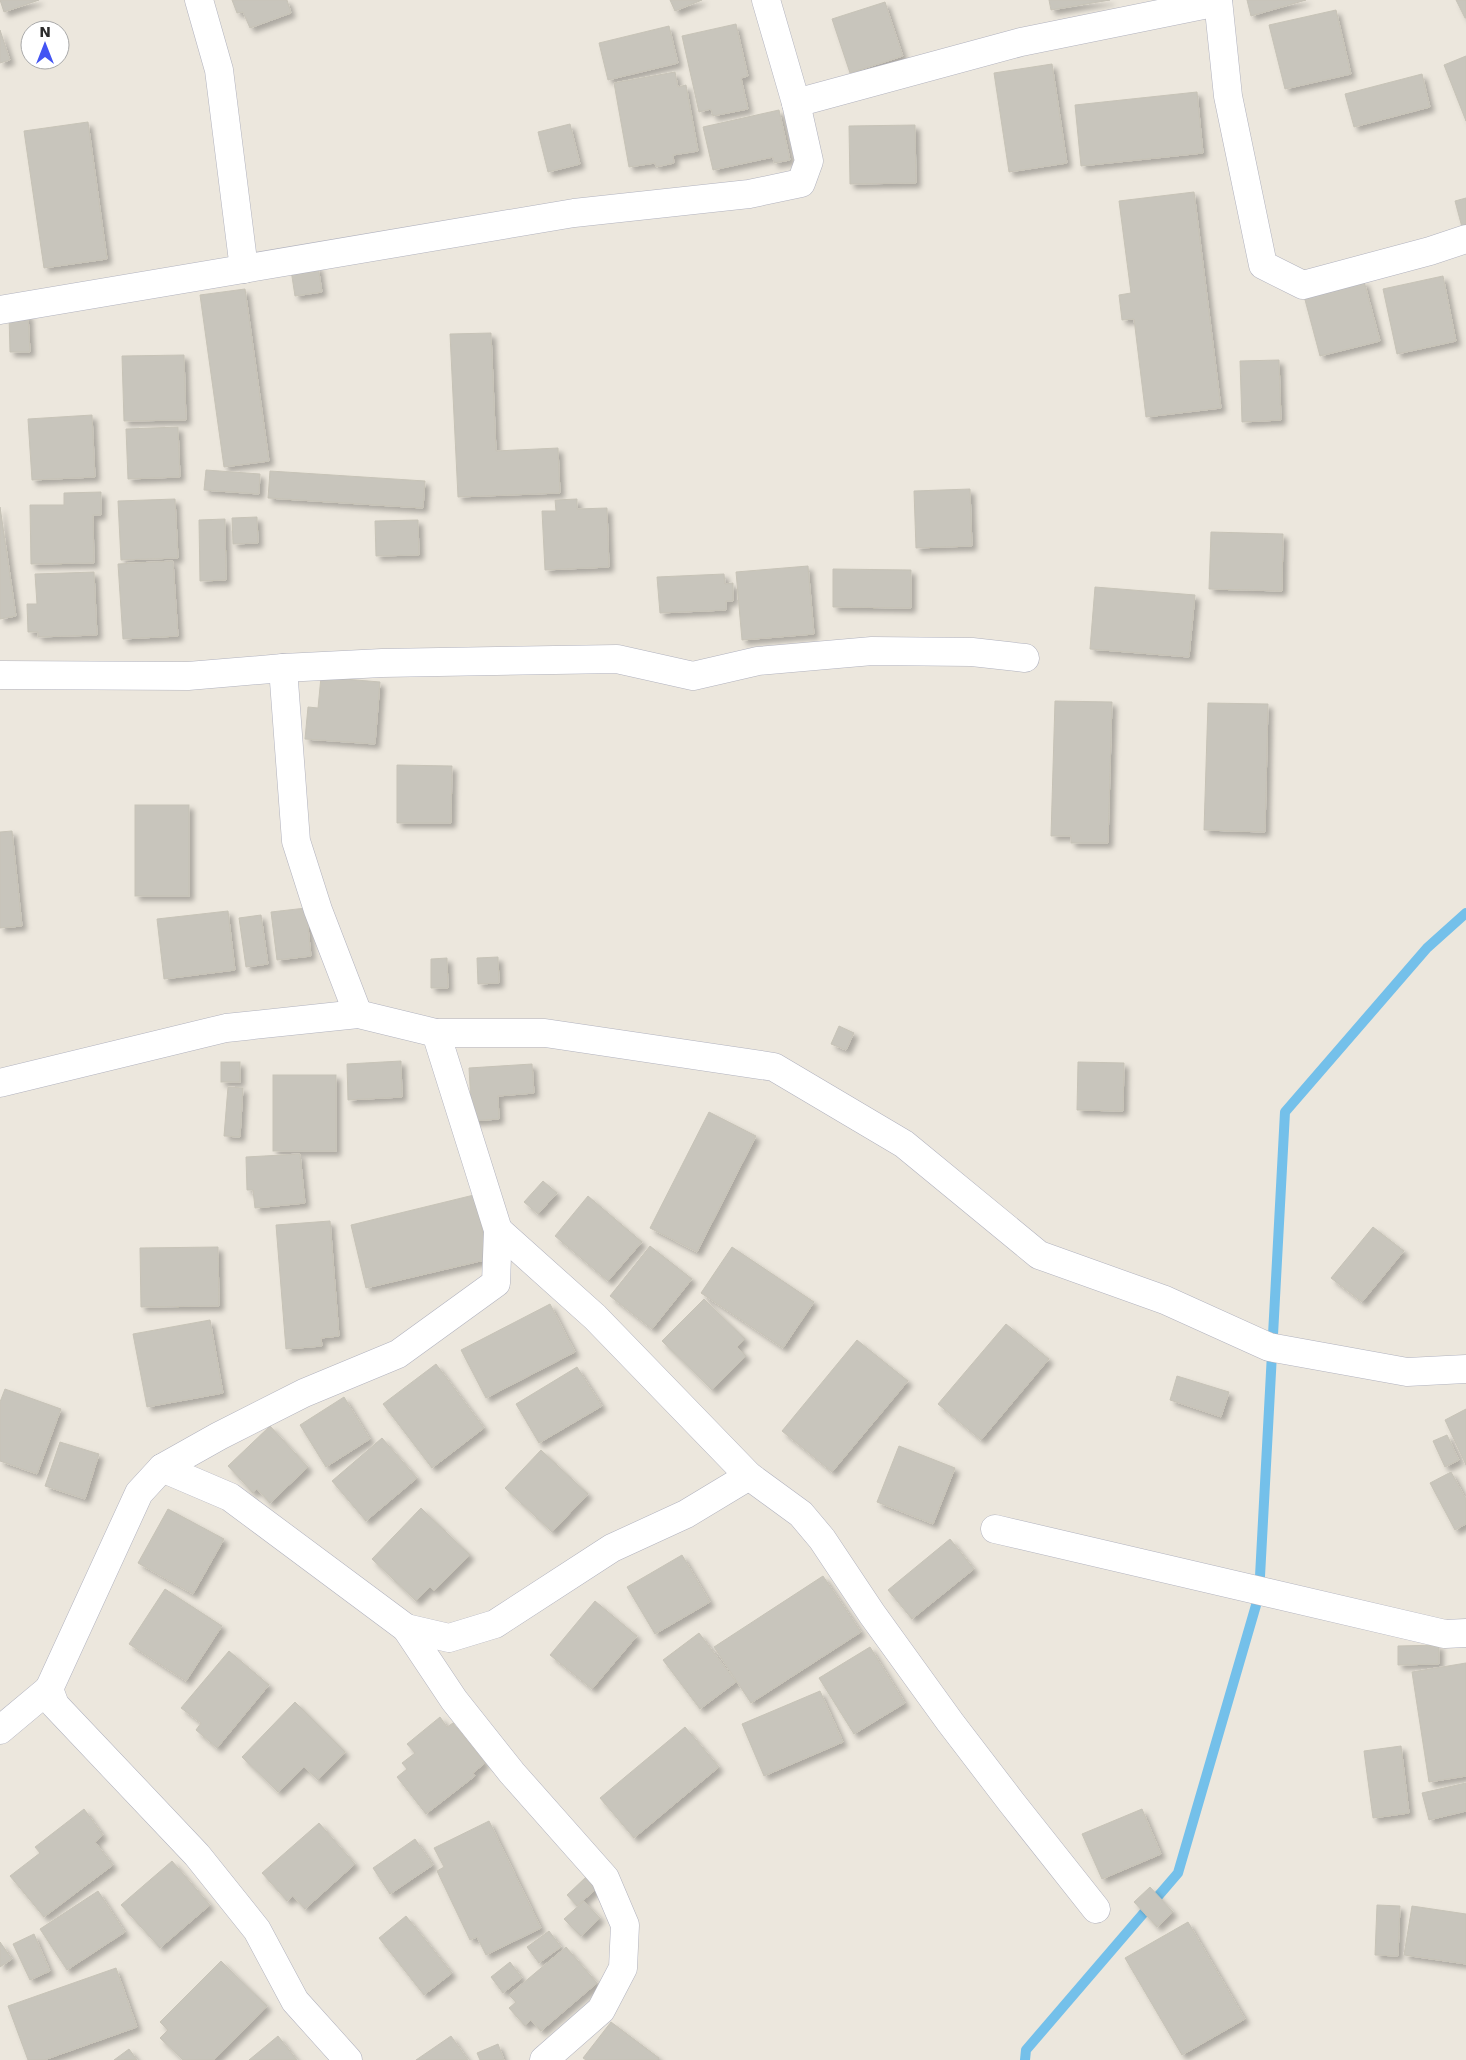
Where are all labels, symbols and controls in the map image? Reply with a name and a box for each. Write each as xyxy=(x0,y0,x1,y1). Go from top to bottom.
north arrow xyxy=(20,20,70,70)
text: N xyxy=(39,24,51,40)

